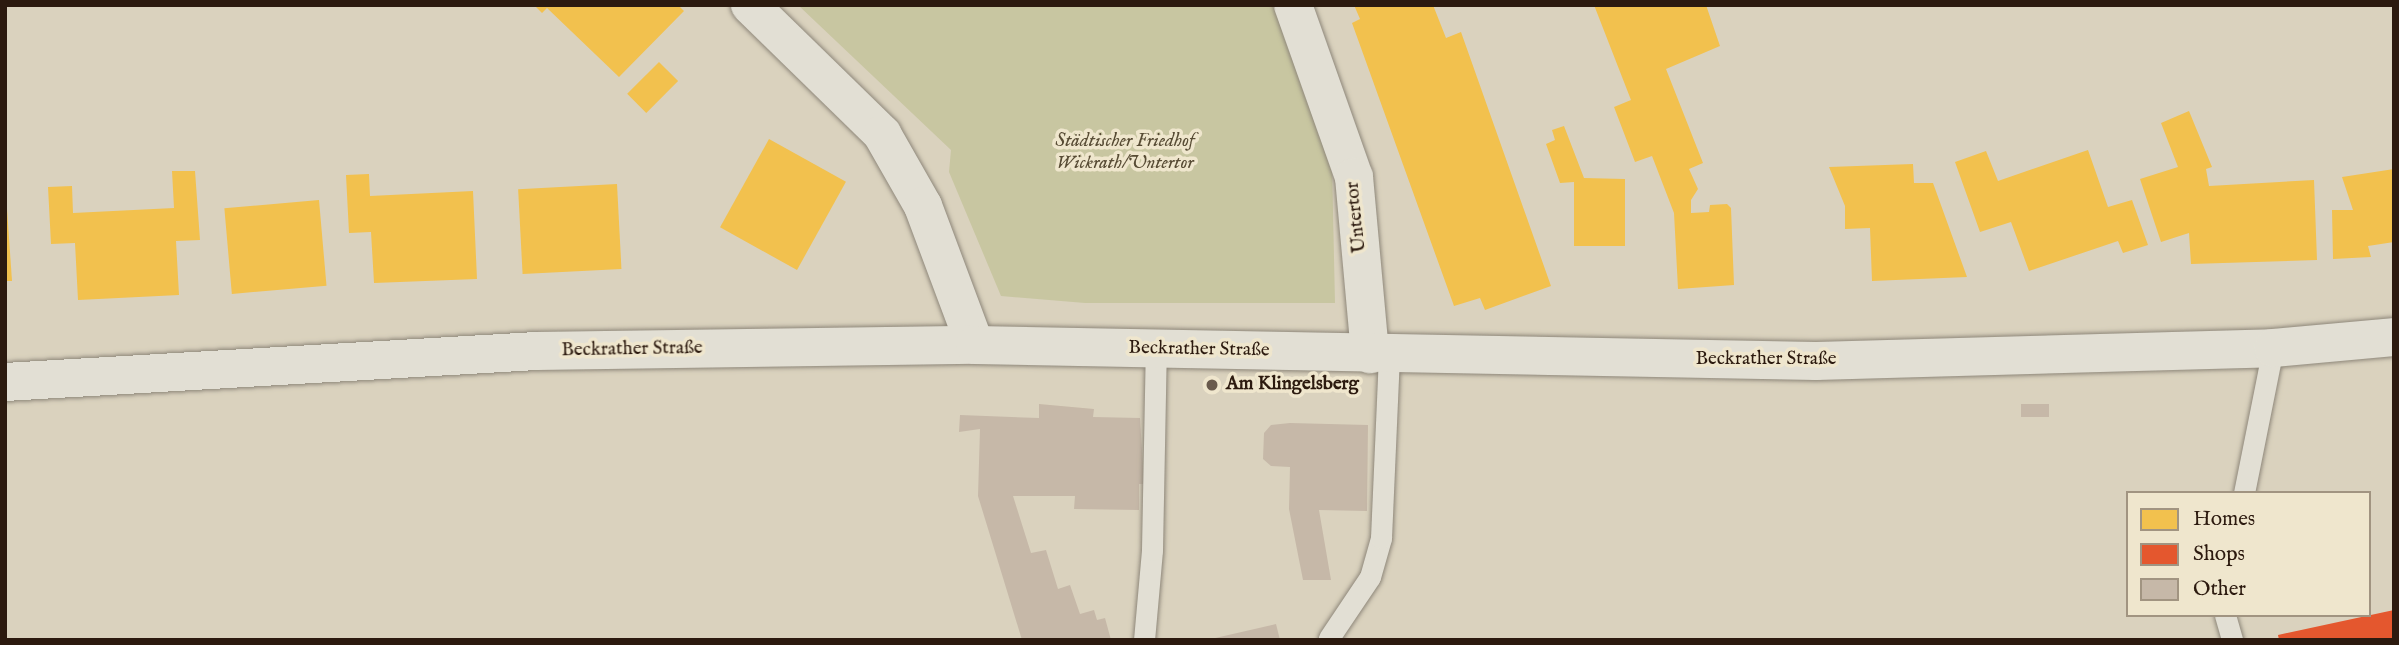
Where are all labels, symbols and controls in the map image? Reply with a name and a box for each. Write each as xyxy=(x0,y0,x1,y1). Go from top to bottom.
park label: Städtischer Friedhof Wickrath/Untertor xyxy=(1055,131,1195,175)
street label: Untertor xyxy=(1342,180,1372,254)
street label: Beckrather Straße xyxy=(561,337,703,363)
street label: Beckrather Straße xyxy=(1128,337,1270,363)
street label: Beckrather Straße xyxy=(1695,349,1837,371)
place label: Am Klingelsberg xyxy=(1226,374,1359,396)
marker: Am Klingelsberg xyxy=(1204,377,1220,393)
legend xyxy=(2126,491,2371,617)
text: Homes xyxy=(2193,506,2255,533)
text: Shops xyxy=(2193,541,2245,568)
text: Other xyxy=(2193,576,2246,603)

